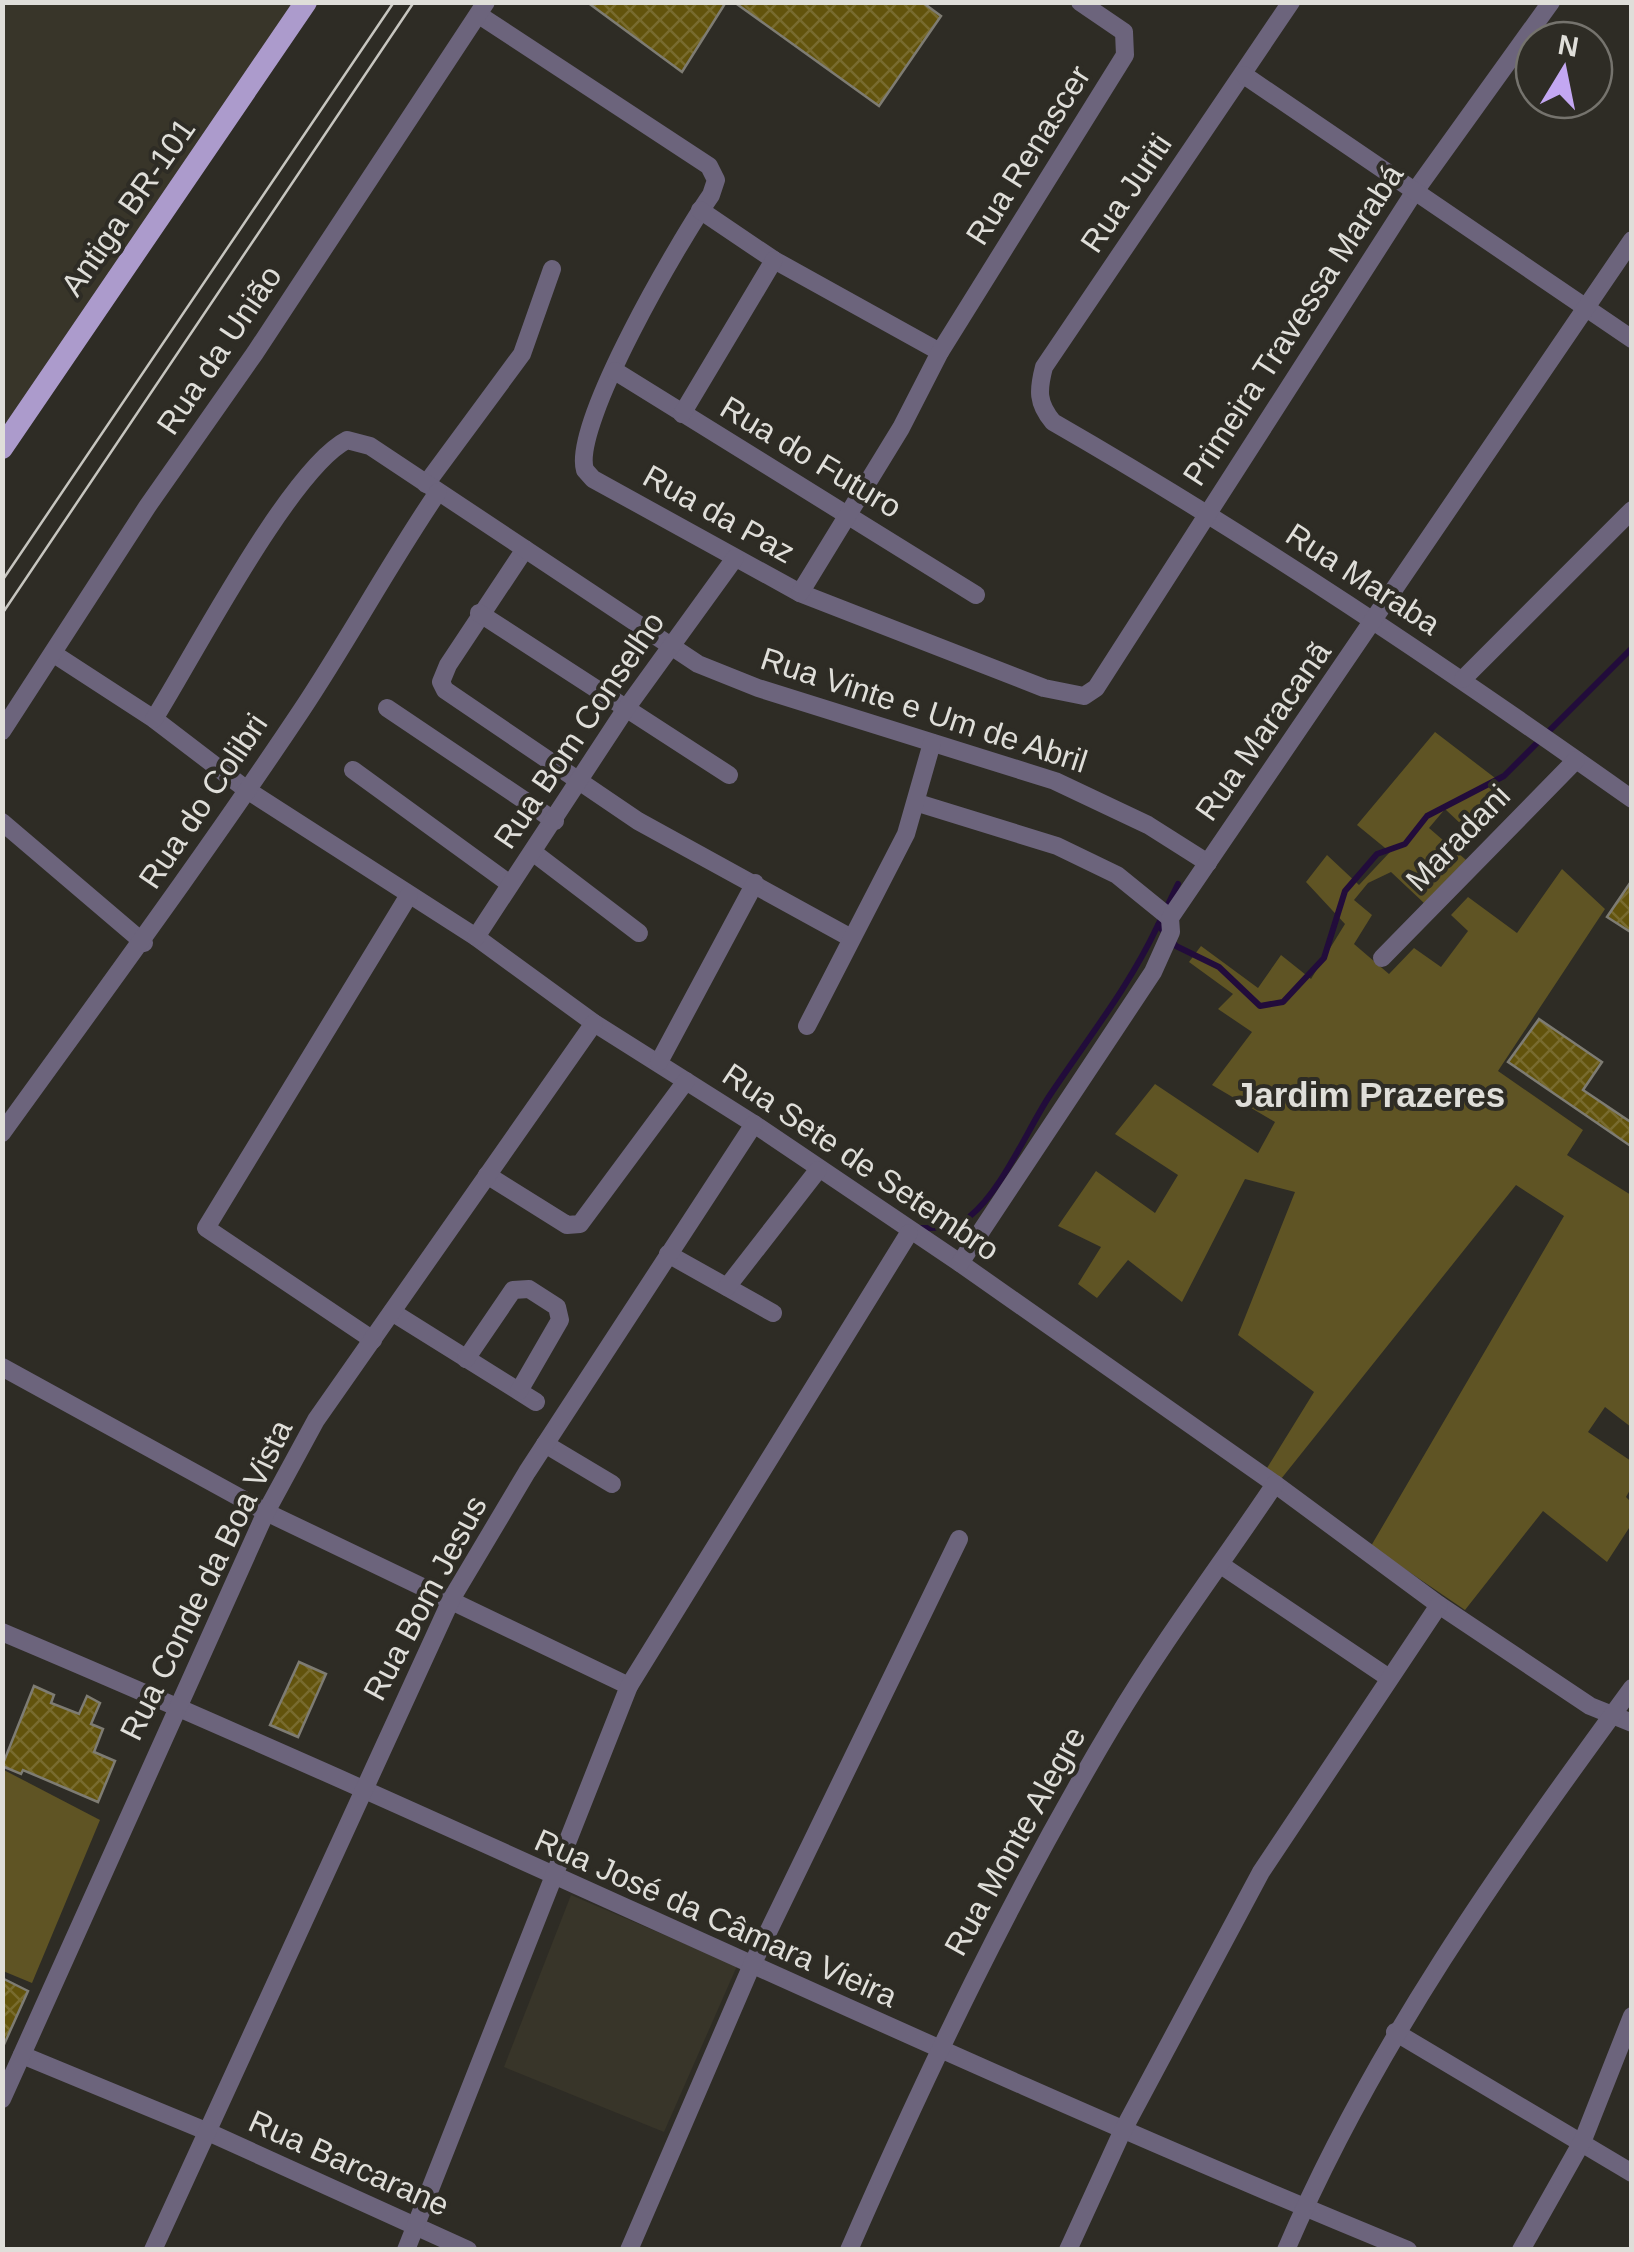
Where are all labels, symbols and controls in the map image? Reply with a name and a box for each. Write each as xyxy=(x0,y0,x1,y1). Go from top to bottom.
north arrow xyxy=(1514,20,1614,120)
text: N xyxy=(1556,29,1581,63)
street label: Rua Renascer xyxy=(959,58,1098,251)
street label: Antiga BR-101 xyxy=(54,111,202,303)
street label: Rua Juriti xyxy=(1073,127,1179,259)
street label: Primeira Travessa Marabá xyxy=(1176,158,1410,492)
street label: Rua da União xyxy=(149,259,289,441)
street label: Rua do Futuro xyxy=(714,389,908,525)
street label: Rua da Paz xyxy=(637,458,801,570)
street label: Rua Maraba xyxy=(1279,516,1447,642)
street label: Rua Bom Conselho xyxy=(486,605,672,855)
street label: Rua Maracanã xyxy=(1188,635,1338,827)
street label: Rua Vinte e Um de Abril xyxy=(756,640,1092,780)
street label: Rua do Colibri xyxy=(131,707,275,895)
street label: Maradani xyxy=(1399,778,1517,898)
street label: Rua Sete de Setembro xyxy=(716,1056,1006,1268)
district label: Jardim Prazeres xyxy=(1235,1075,1505,1114)
street label: Rua Conde da Boa Vista xyxy=(113,1414,299,1746)
street label: Rua Bom Jesus xyxy=(356,1490,494,1706)
street label: Rua Monte Alegre xyxy=(937,1720,1093,1962)
street label: Rua José da Câmara Vieira xyxy=(529,1822,903,2014)
street label: Rua Barcarane xyxy=(243,2103,455,2223)

